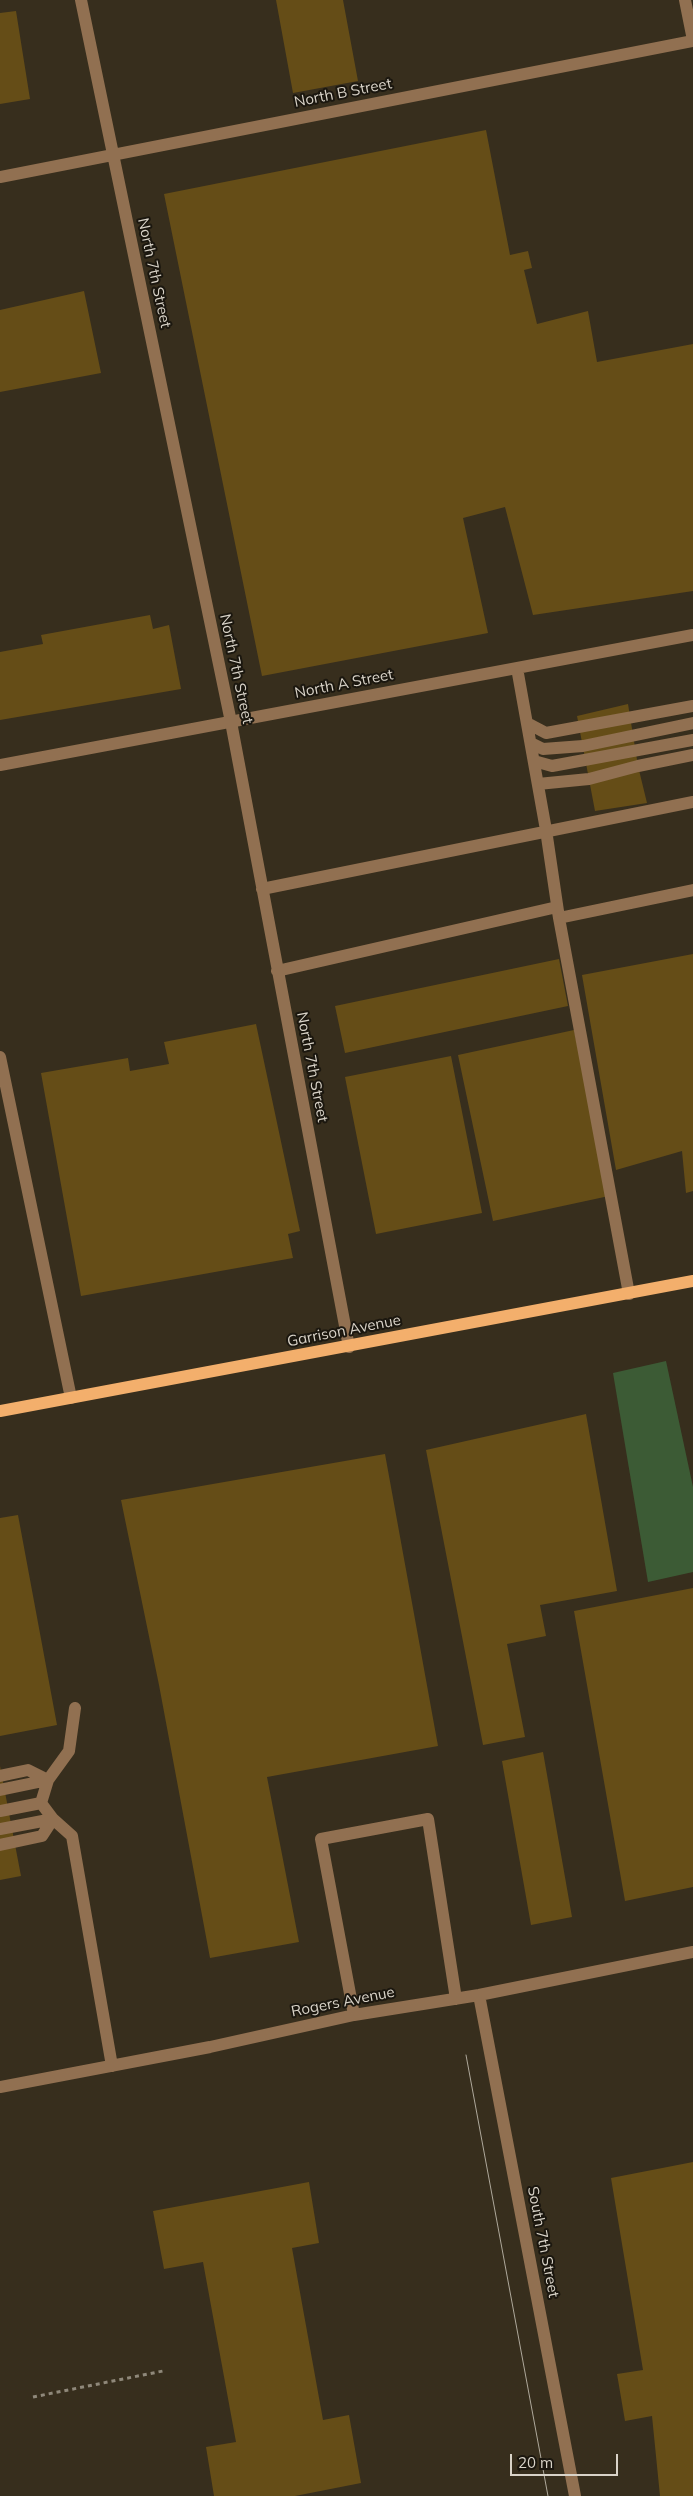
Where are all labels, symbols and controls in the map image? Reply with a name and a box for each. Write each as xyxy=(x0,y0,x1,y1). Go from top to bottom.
street label: North B Street xyxy=(293,75,393,111)
street label: North 7th Street xyxy=(134,216,174,330)
street label: North 7th Street xyxy=(216,612,256,726)
street label: North A Street xyxy=(293,666,395,702)
street label: North 7th Street xyxy=(292,1010,332,1124)
street label: Garrison Avenue xyxy=(286,1311,402,1351)
street label: Rogers Avenue xyxy=(290,1983,396,2021)
street label: South 7th Street xyxy=(523,2185,563,2299)
scale bar xyxy=(513,2444,620,2476)
text: 20 m xyxy=(518,2453,553,2472)

